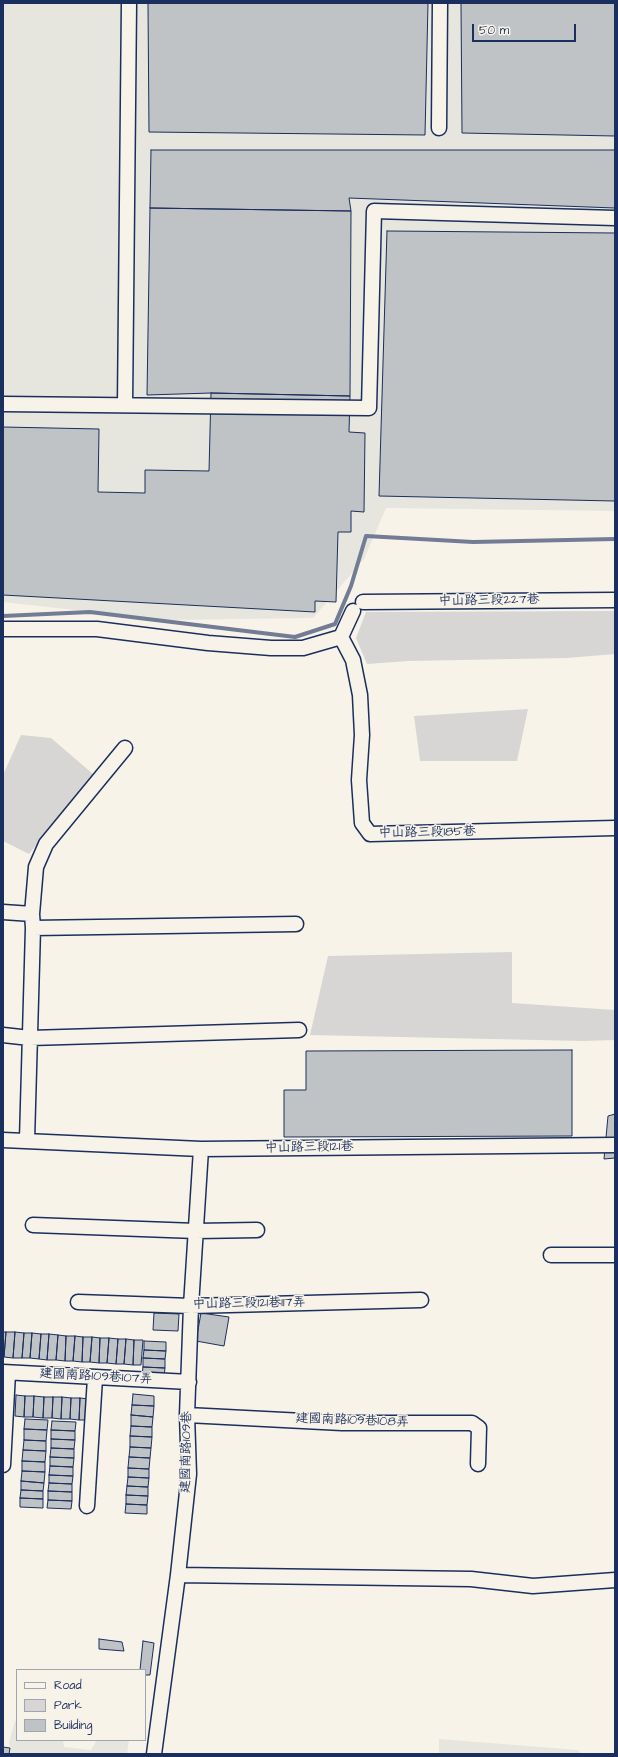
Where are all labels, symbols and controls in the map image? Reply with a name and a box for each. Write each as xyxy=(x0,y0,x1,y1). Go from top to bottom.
scale bar xyxy=(474,16,578,42)
text: 50 m xyxy=(479,22,509,39)
street label: 中山路三段227巷 xyxy=(438,592,540,610)
street label: 中山路三段185巷 xyxy=(378,824,476,842)
street label: 中山路三段121巷 xyxy=(264,1139,354,1157)
street label: 中山路三段121巷117弄 xyxy=(192,1295,306,1313)
street label: 建國南路109巷107弄 xyxy=(39,1366,153,1388)
street label: 建國南路109巷 xyxy=(178,1411,196,1493)
street label: 建國南路109巷108弄 xyxy=(295,1411,409,1431)
legend xyxy=(16,1669,146,1741)
text: Road xyxy=(54,1677,82,1694)
text: Park xyxy=(54,1697,82,1714)
text: Building xyxy=(54,1717,92,1734)

